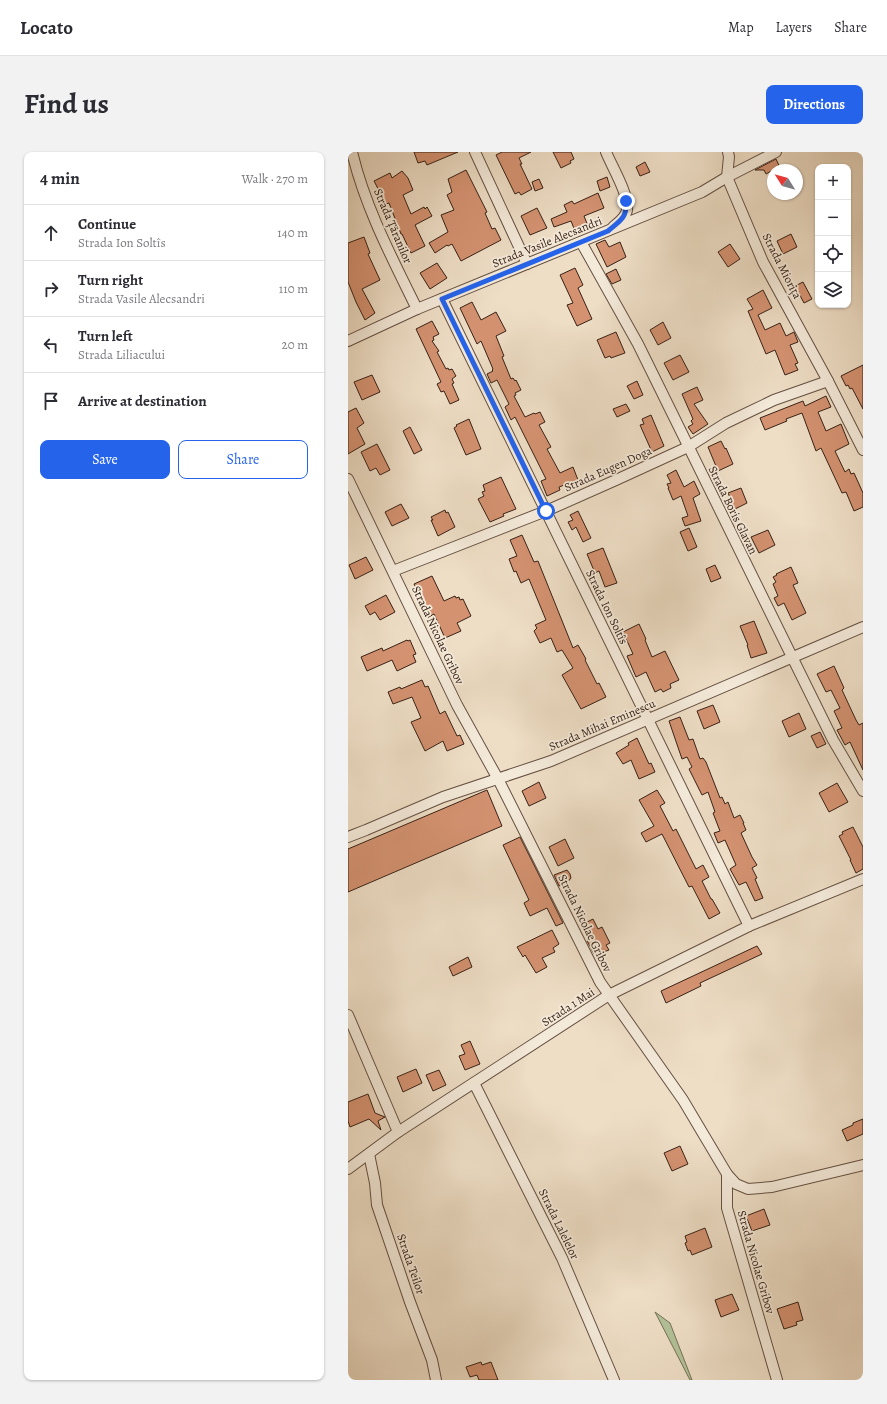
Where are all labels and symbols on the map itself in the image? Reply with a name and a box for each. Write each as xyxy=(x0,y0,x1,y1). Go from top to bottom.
north arrow xyxy=(767,164,803,200)
street label: Strada Țăranilor xyxy=(370,186,416,266)
route end xyxy=(617,192,635,210)
street label: Strada Vasile Alecsandri xyxy=(490,213,604,271)
street label: Strada Miorița xyxy=(759,230,806,302)
street label: Strada Eugen Doga xyxy=(562,442,655,495)
street label: Strada Boris Glavan xyxy=(705,463,762,557)
route start xyxy=(537,502,555,520)
street label: Strada Ion Soltîs xyxy=(582,567,632,647)
street label: Strada Nicolae Gribov xyxy=(408,583,468,687)
street label: Strada Mihai Eminescu xyxy=(546,695,658,755)
street label: Strada Nicolae Gribov xyxy=(554,871,616,975)
street label: Strada 1 Mai xyxy=(538,984,598,1030)
street label: Strada Lalelelor xyxy=(535,1186,583,1262)
street label: Strada Nicolae Gribov xyxy=(734,1208,779,1316)
street label: Strada Teilor xyxy=(393,1232,429,1297)

